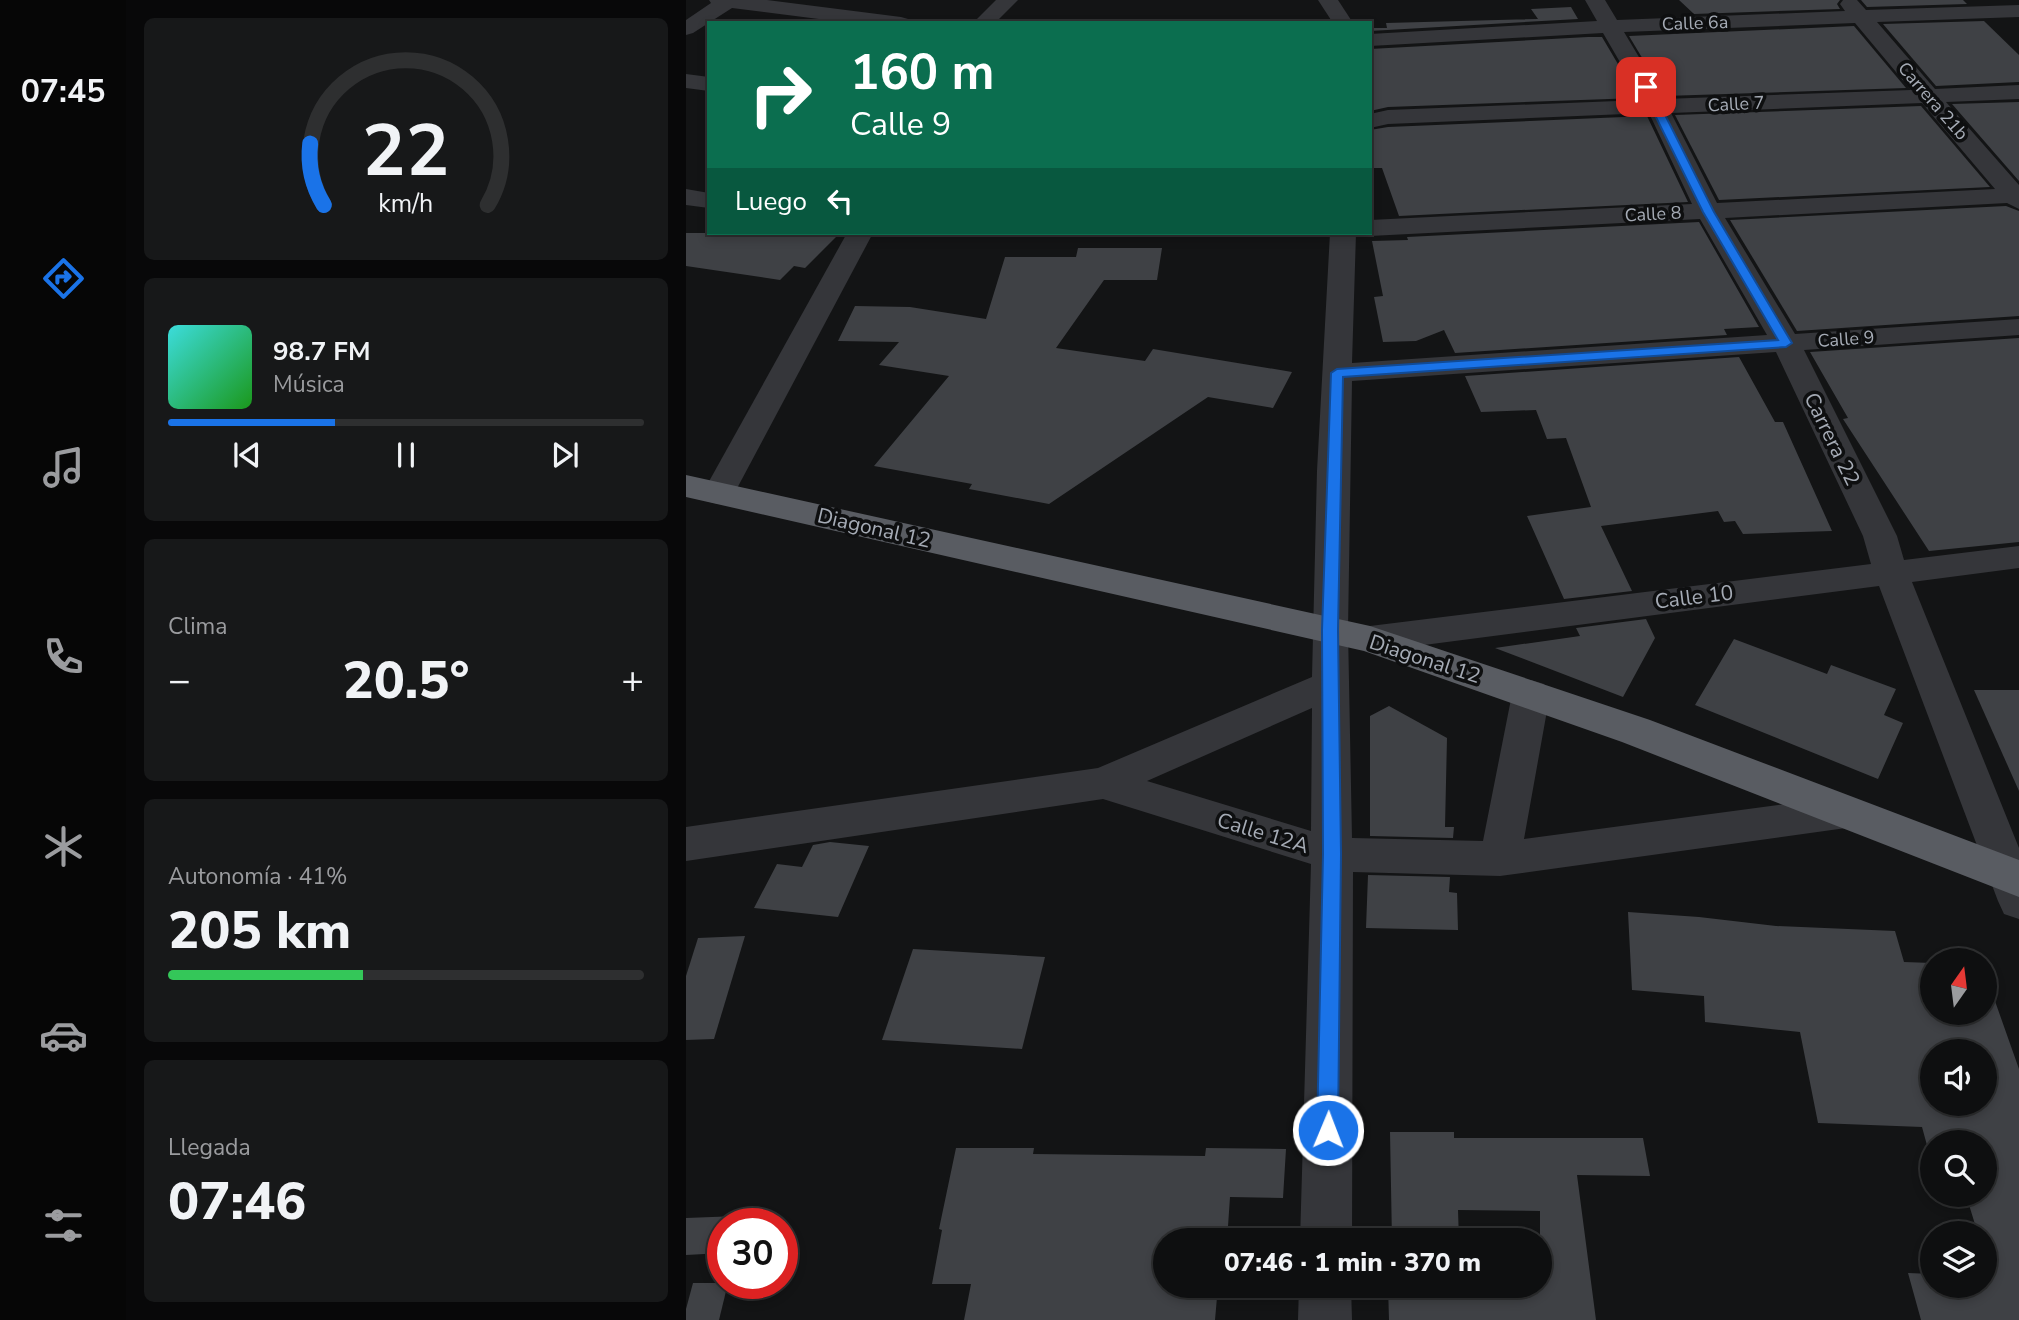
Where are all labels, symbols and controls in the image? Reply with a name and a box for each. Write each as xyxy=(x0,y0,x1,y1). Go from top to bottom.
street label: Calle 6a xyxy=(1661,10,1729,36)
text: 160 m xyxy=(850,39,994,106)
icon: right xyxy=(735,49,826,140)
pin xyxy=(1616,57,1676,117)
street label: Carrera 21b xyxy=(1892,57,1974,145)
icon: arrive xyxy=(1627,68,1665,106)
text: 07:45 xyxy=(21,70,105,113)
street label: Calle 7 xyxy=(1707,91,1765,117)
text: 22 xyxy=(362,102,450,202)
text: Calle 9 xyxy=(850,103,951,146)
icon: left xyxy=(821,182,859,220)
text: Luego xyxy=(735,184,807,219)
text: km/h xyxy=(378,187,434,221)
street label: Calle 8 xyxy=(1624,201,1682,227)
icon: directions xyxy=(39,254,88,303)
street label: Calle 9 xyxy=(1817,325,1875,353)
text: 98.7 FM xyxy=(273,334,370,369)
text: Música xyxy=(273,369,345,400)
street label: Carrera 22 xyxy=(1797,388,1867,490)
icon: previous xyxy=(228,436,266,474)
icon: pause xyxy=(387,436,425,474)
icon: next xyxy=(546,436,584,474)
icon: music xyxy=(39,443,88,492)
street label: Diagonal 12 xyxy=(815,501,933,555)
street label: Calle 10 xyxy=(1653,578,1735,616)
text: Clima xyxy=(168,611,228,642)
street label: Diagonal 12 xyxy=(1366,628,1484,690)
icon: phone xyxy=(39,632,88,681)
text: 20.5° xyxy=(342,645,470,716)
text: − xyxy=(168,655,191,706)
text: + xyxy=(621,655,644,706)
street label: Calle 12A xyxy=(1214,806,1312,860)
icon: climate xyxy=(39,822,88,871)
text: Autonomía · 41% xyxy=(168,861,348,892)
text: 205 km xyxy=(168,895,351,966)
north arrow xyxy=(1920,948,1997,1026)
map controls xyxy=(1920,948,1997,1298)
icon: car xyxy=(39,1011,88,1060)
button: sound xyxy=(1920,1039,1997,1116)
position arrow xyxy=(1291,1093,1365,1167)
button: search xyxy=(1920,1130,1997,1207)
text: Llegada xyxy=(168,1132,251,1163)
text: 07:46 xyxy=(168,1166,306,1237)
icon: filters xyxy=(39,1201,88,1250)
speed limit sign: 30 xyxy=(707,1208,798,1299)
button: layers xyxy=(1920,1221,1997,1298)
text: 07:46 · 1 min · 370 m xyxy=(1224,1245,1481,1280)

